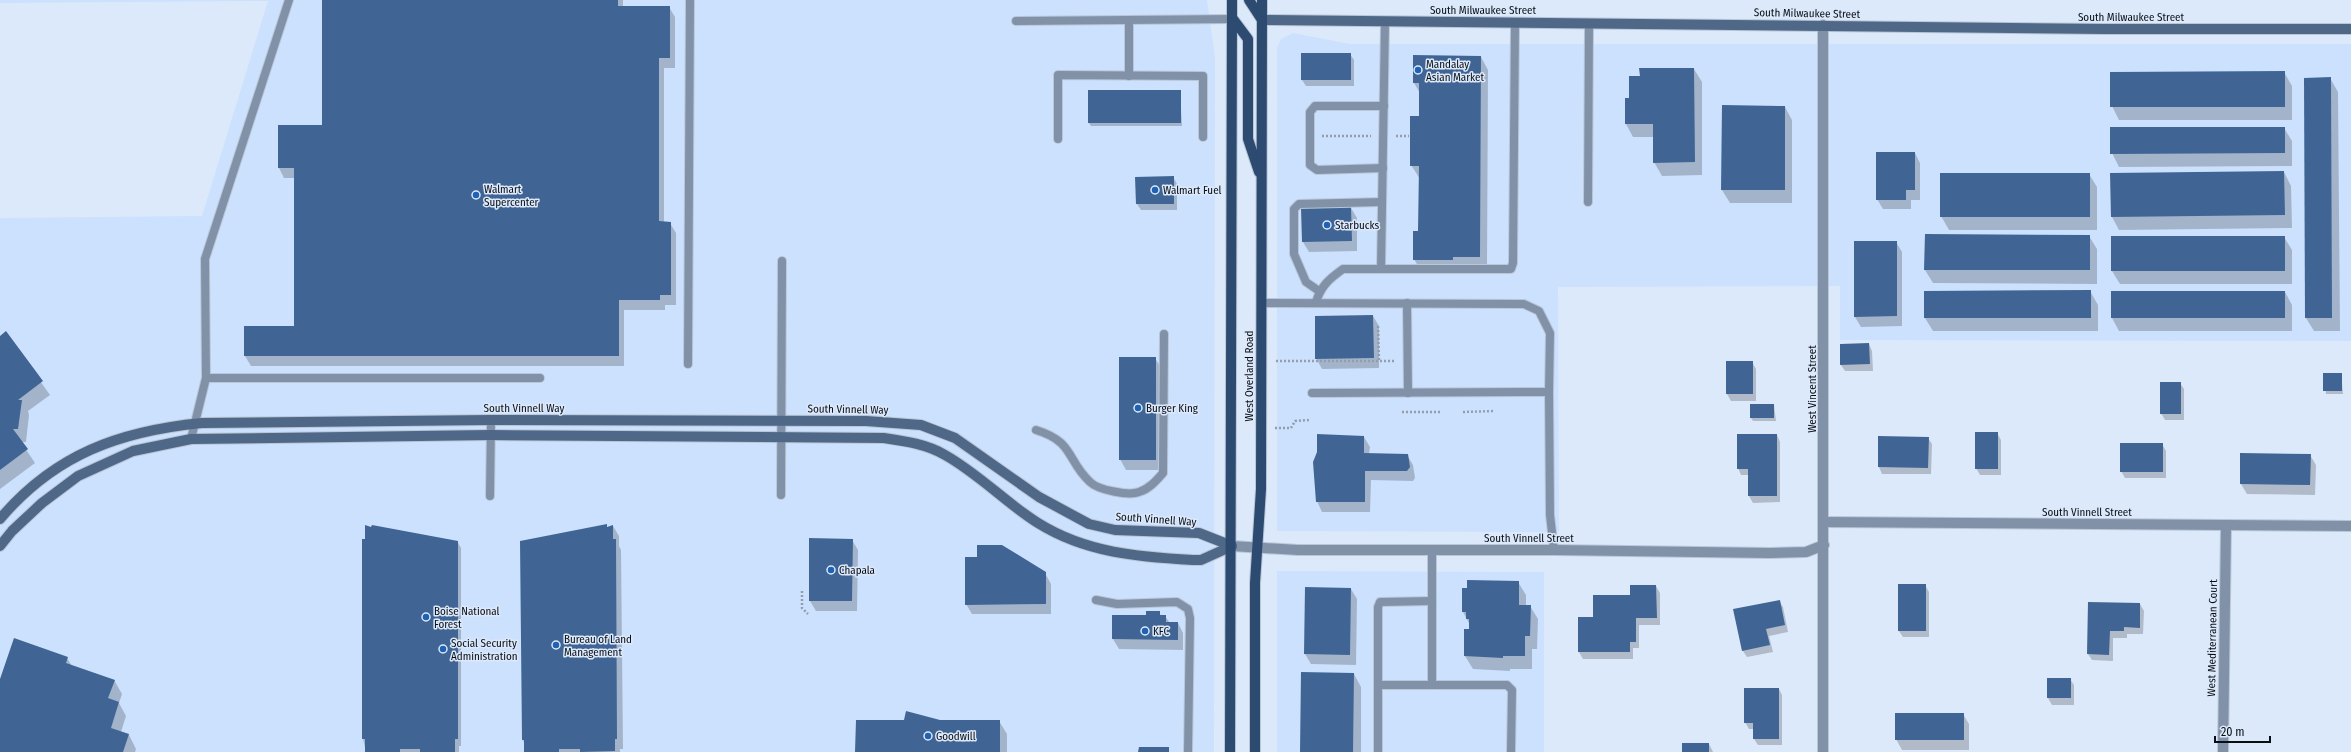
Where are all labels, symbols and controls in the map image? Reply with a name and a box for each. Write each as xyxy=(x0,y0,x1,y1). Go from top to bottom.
street label: South Milwaukee Street xyxy=(1430,4,1536,17)
street label: South Milwaukee Street xyxy=(1754,6,1861,21)
street label: South Milwaukee Street xyxy=(2078,11,2184,24)
place label: Mandalay Asian Market xyxy=(1426,58,1485,84)
marker: Mandalay Asian Market xyxy=(1413,65,1423,75)
place label: Walmart Supercenter xyxy=(484,183,539,209)
place label: Walmart Fuel xyxy=(1163,184,1222,197)
marker: Walmart Fuel xyxy=(1150,185,1160,195)
marker: Walmart Supercenter xyxy=(471,190,481,200)
place label: Starbucks xyxy=(1335,219,1380,232)
marker: Starbucks xyxy=(1322,220,1332,230)
street label: West Overland Road xyxy=(1243,331,1256,421)
street label: West Vincent Street xyxy=(1806,345,1819,433)
street label: South Vinnell Way xyxy=(484,402,564,415)
street label: South Vinnell Way xyxy=(807,402,889,417)
place label: Burger King xyxy=(1146,402,1199,415)
marker: Burger King xyxy=(1133,403,1143,413)
street label: South Vinnell Street xyxy=(2042,506,2132,519)
street label: South Vinnell Way xyxy=(1115,510,1197,529)
street label: South Vinnell Street xyxy=(1484,532,1574,545)
place label: Chapala xyxy=(839,564,875,577)
marker: Chapala xyxy=(826,565,836,575)
street label: West Mediterranean Court xyxy=(2205,579,2220,697)
place label: Boise National Forest xyxy=(434,605,500,631)
marker: Boise National Forest xyxy=(421,612,431,622)
place label: KFC xyxy=(1153,625,1169,638)
marker: KFC xyxy=(1140,626,1150,636)
place label: Bureau of Land Management xyxy=(564,633,632,659)
place label: Social Security Administration xyxy=(451,637,518,663)
marker: Bureau of Land Management xyxy=(551,640,561,650)
marker: Social Security Administration xyxy=(438,644,448,654)
scale bar xyxy=(2215,718,2270,744)
text: 20 m xyxy=(2221,725,2245,739)
place label: Goodwill xyxy=(936,730,976,743)
marker: Goodwill xyxy=(923,731,933,741)

